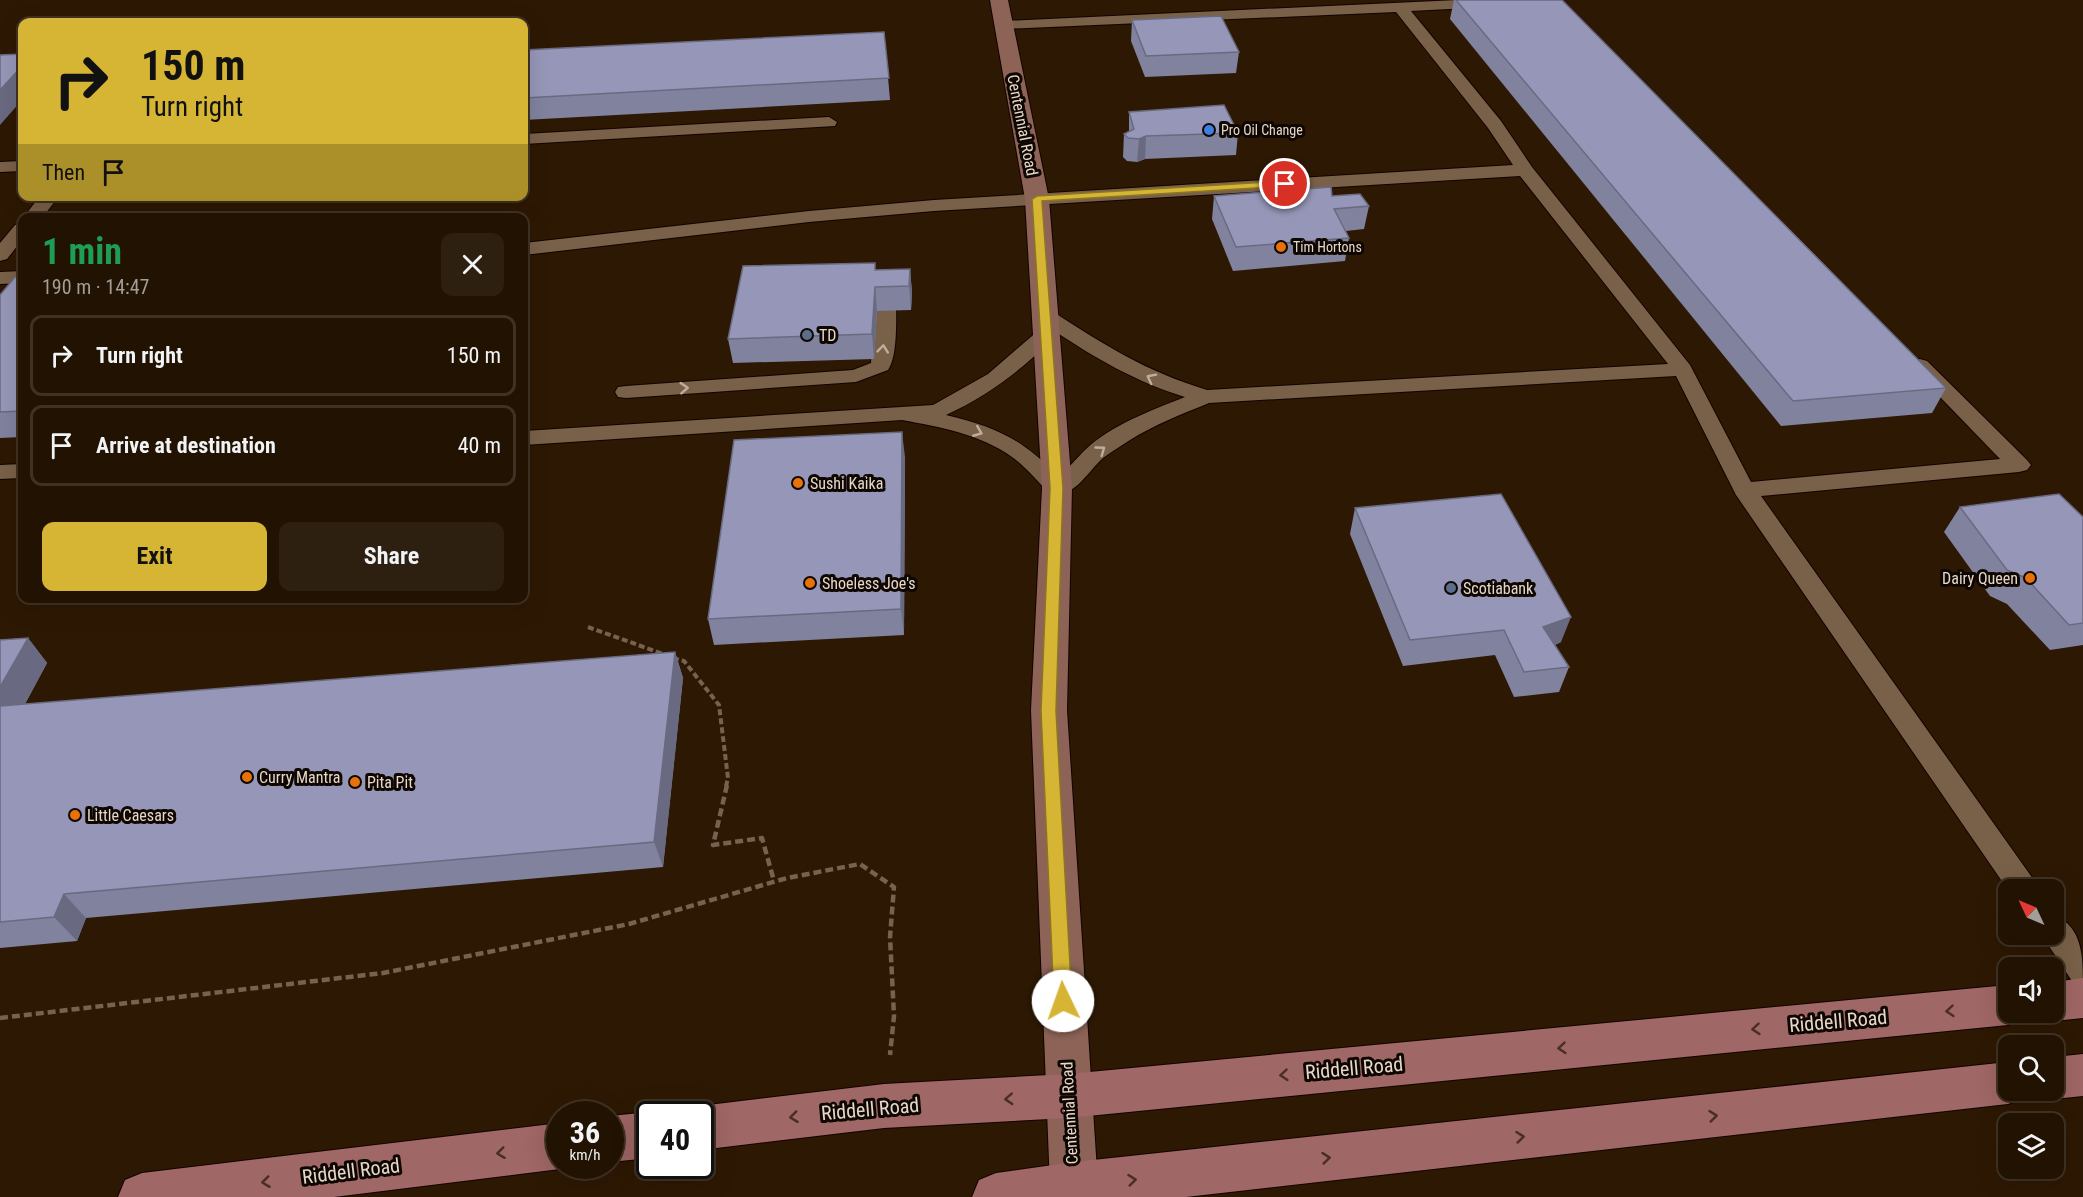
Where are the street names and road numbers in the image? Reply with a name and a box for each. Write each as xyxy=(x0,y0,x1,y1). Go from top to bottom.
street label: Centennial Road xyxy=(1003,73,1042,177)
street label: Riddell Road xyxy=(1788,1005,1888,1037)
street label: Riddell Road xyxy=(1304,1052,1404,1084)
street label: Centennial Road xyxy=(1057,1061,1082,1165)
street label: Riddell Road xyxy=(820,1093,920,1125)
street label: Riddell Road xyxy=(301,1153,401,1189)

